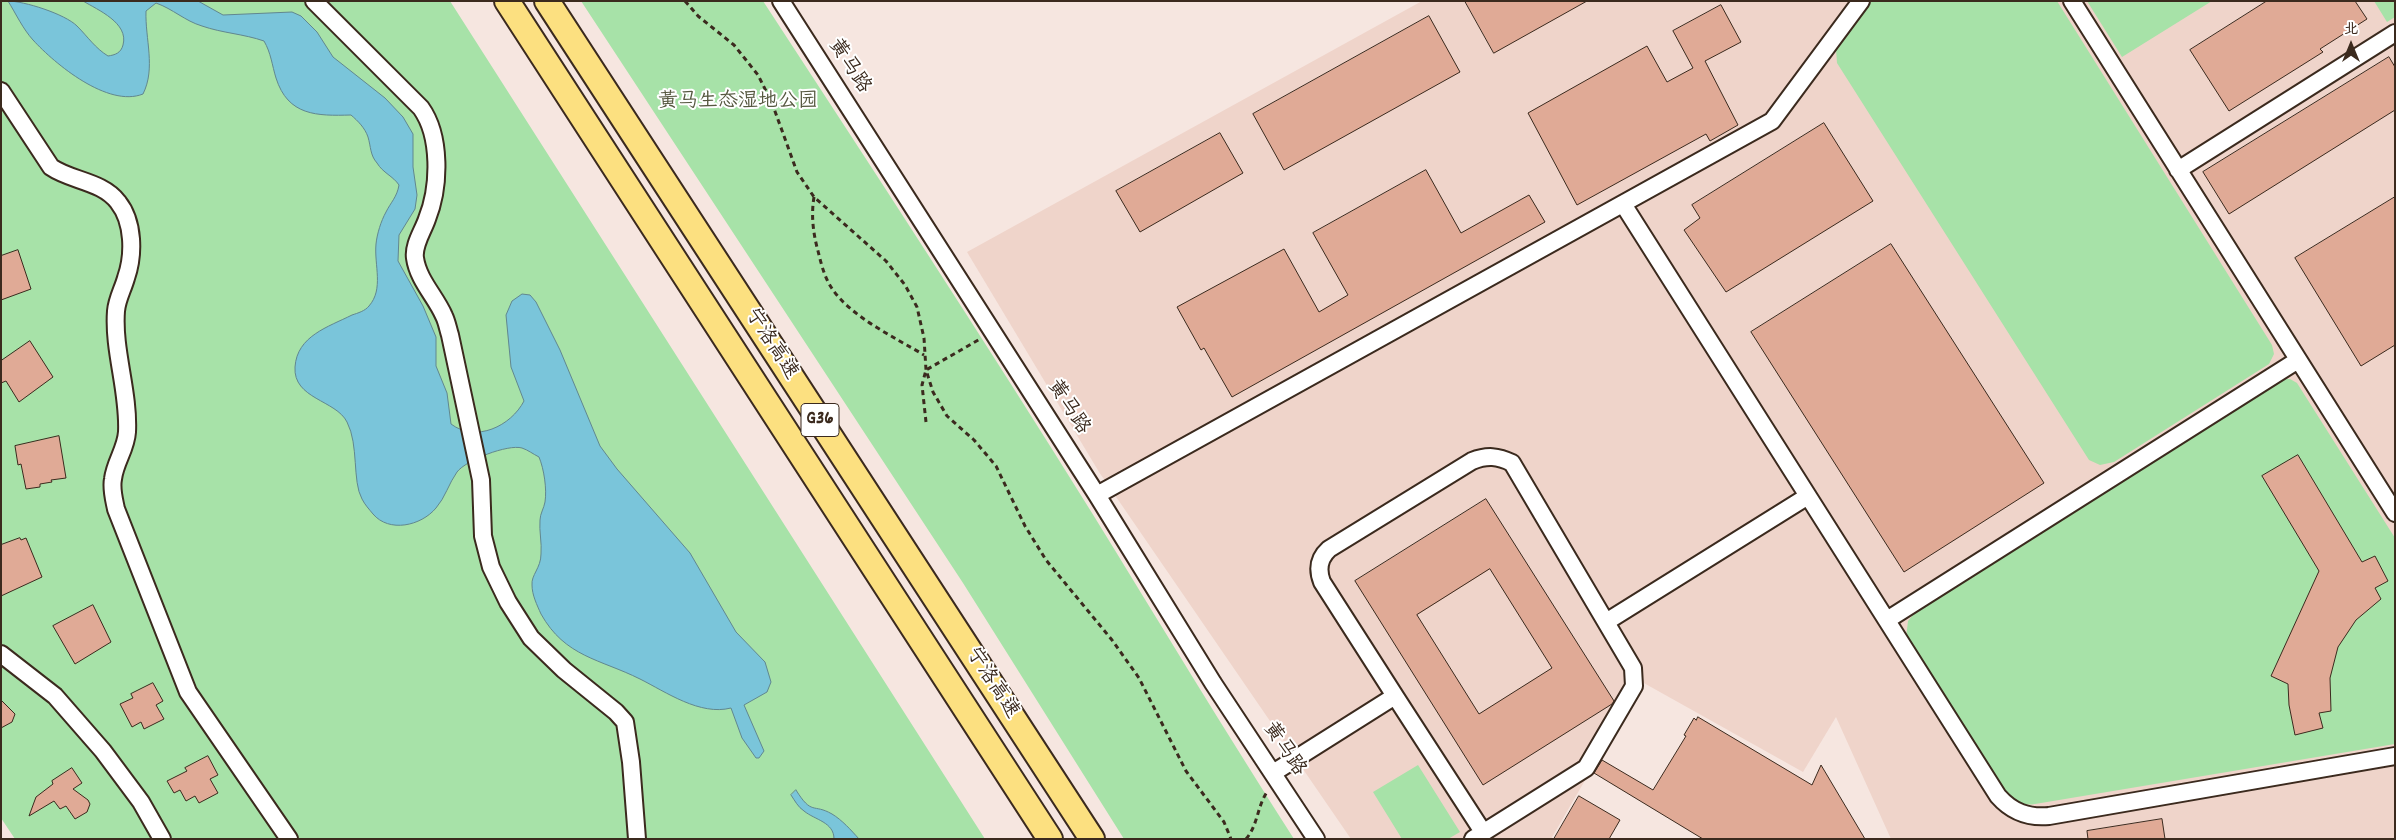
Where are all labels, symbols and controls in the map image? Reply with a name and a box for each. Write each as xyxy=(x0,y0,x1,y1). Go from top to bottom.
north arrow xyxy=(2326,20,2376,70)
text: 北 xyxy=(2344,20,2358,40)
street label: 黄马路 xyxy=(822,35,874,99)
park label: 黄马生态湿地公园 xyxy=(658,91,818,115)
street label: 宁洛高速 xyxy=(738,305,802,385)
street label: 黄马路 xyxy=(1041,376,1093,440)
road number: G36 xyxy=(801,404,839,436)
street label: 宁洛高速 xyxy=(959,644,1023,724)
street label: 黄马路 xyxy=(1256,718,1310,782)

